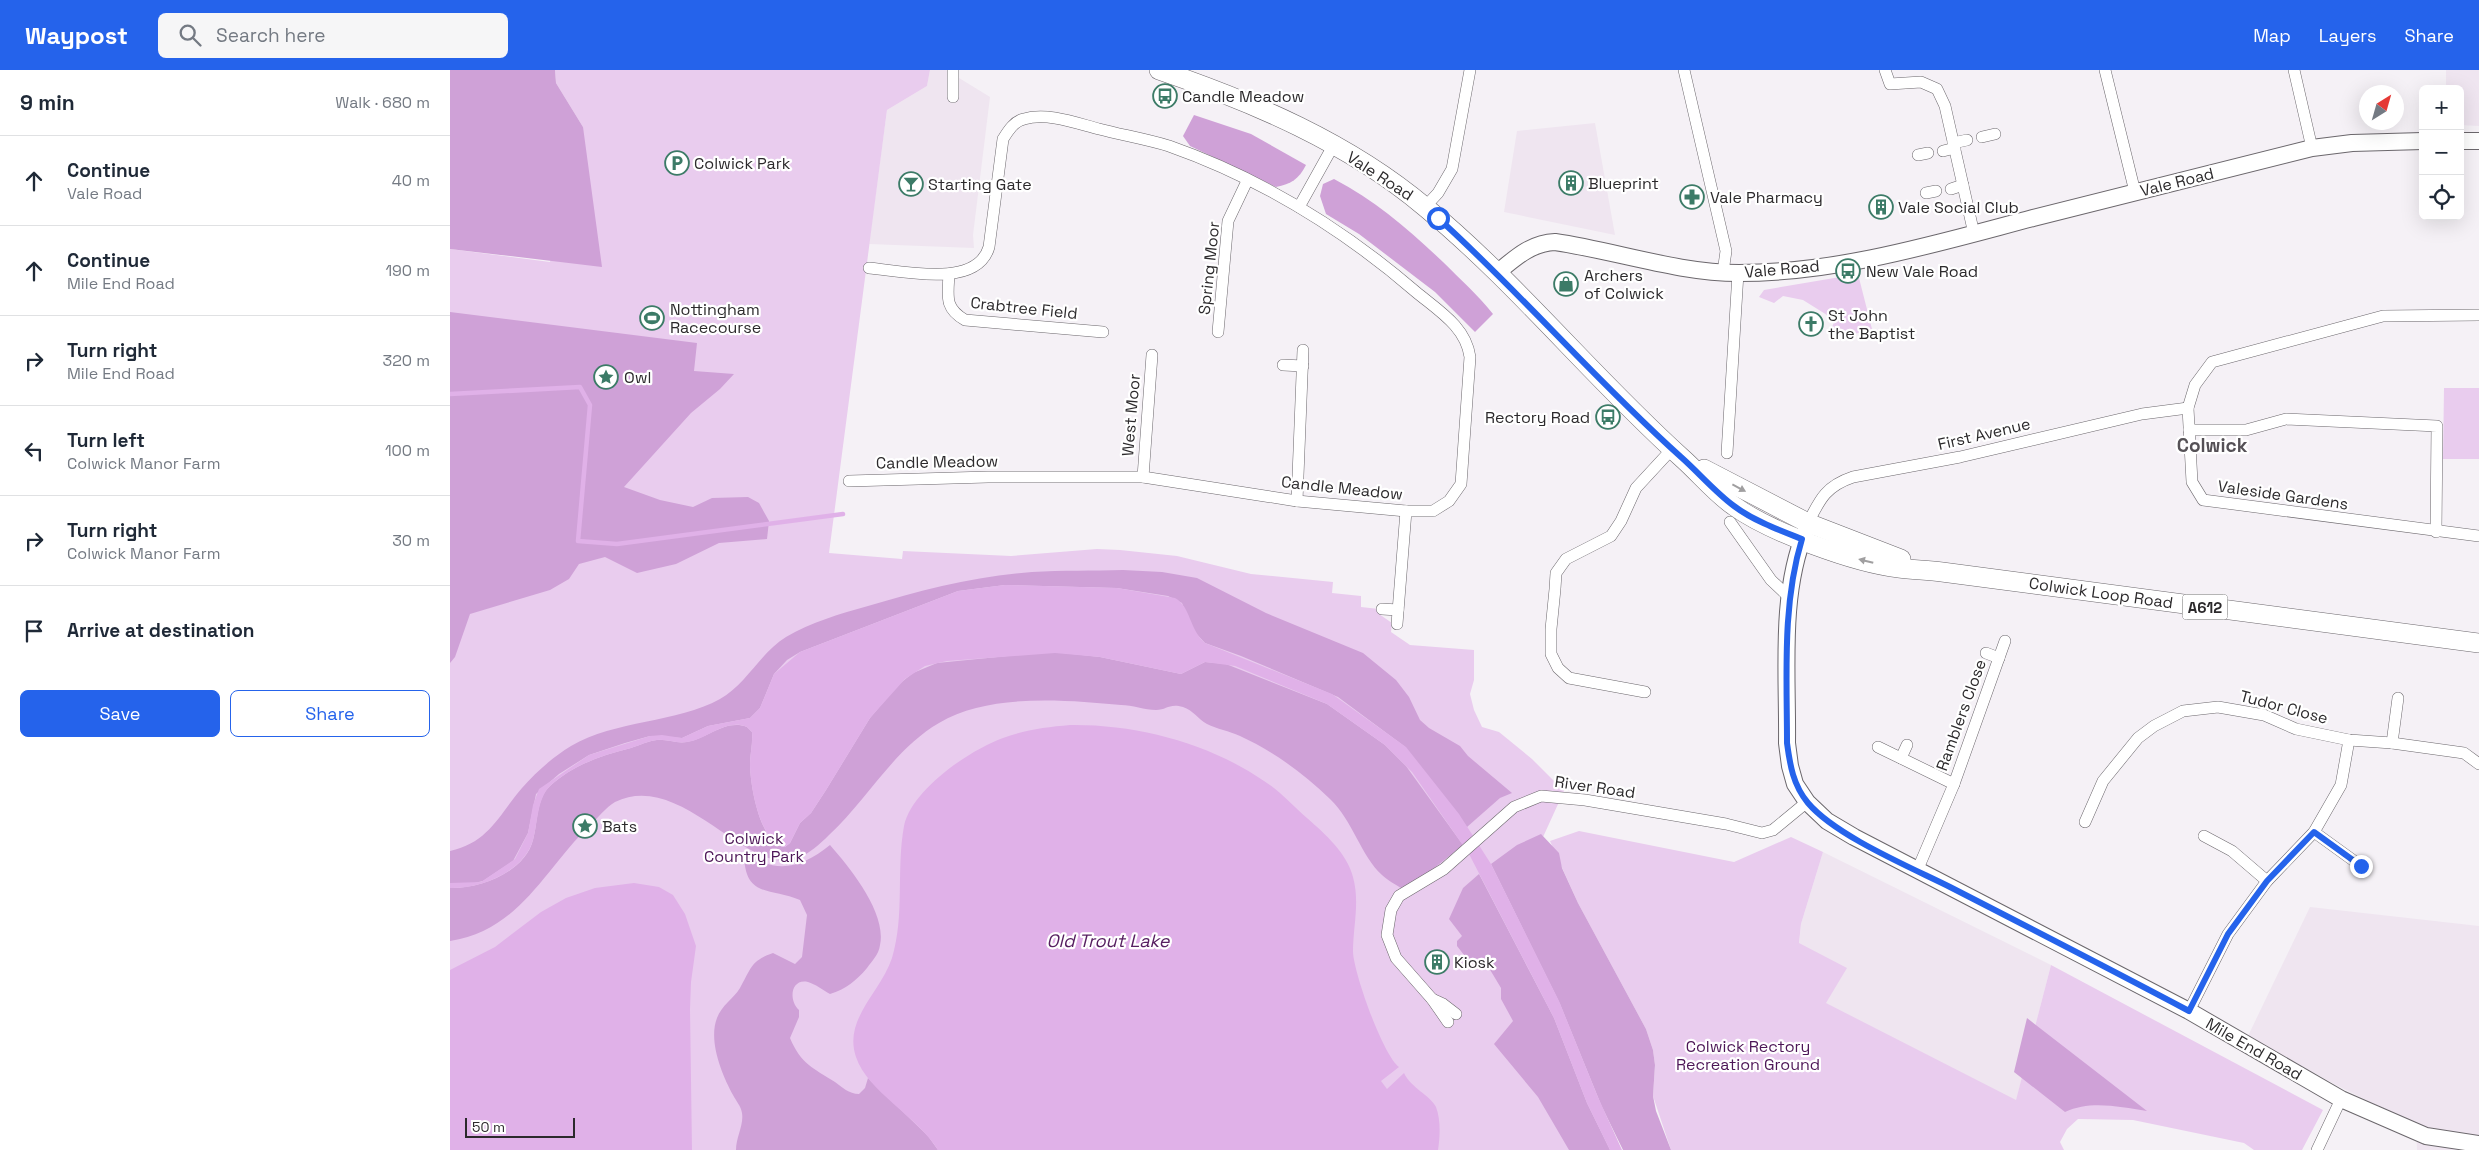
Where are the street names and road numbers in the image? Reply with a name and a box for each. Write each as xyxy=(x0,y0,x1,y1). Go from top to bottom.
street label: Vale Road xyxy=(1343,147,1417,205)
street label: Vale Road xyxy=(2138,163,2216,201)
street label: Spring Moor xyxy=(1194,220,1224,316)
street label: Vale Road xyxy=(1744,255,1820,283)
street label: Crabtree Field xyxy=(969,292,1079,324)
street label: West Moor xyxy=(1117,373,1145,457)
street label: First Avenue xyxy=(1936,413,2032,455)
street label: Candle Meadow xyxy=(876,450,998,474)
street label: Candle Meadow xyxy=(1280,471,1404,505)
street label: Valeside Gardens xyxy=(2216,475,2350,515)
street label: Colwick Loop Road xyxy=(2028,572,2174,614)
road number: A612 xyxy=(2182,594,2228,620)
street label: Ramblers Close xyxy=(1931,656,1991,774)
street label: Tudor Close xyxy=(2238,685,2330,729)
street label: River Road xyxy=(1553,771,1637,803)
street label: Mile End Road xyxy=(2202,1013,2306,1085)

